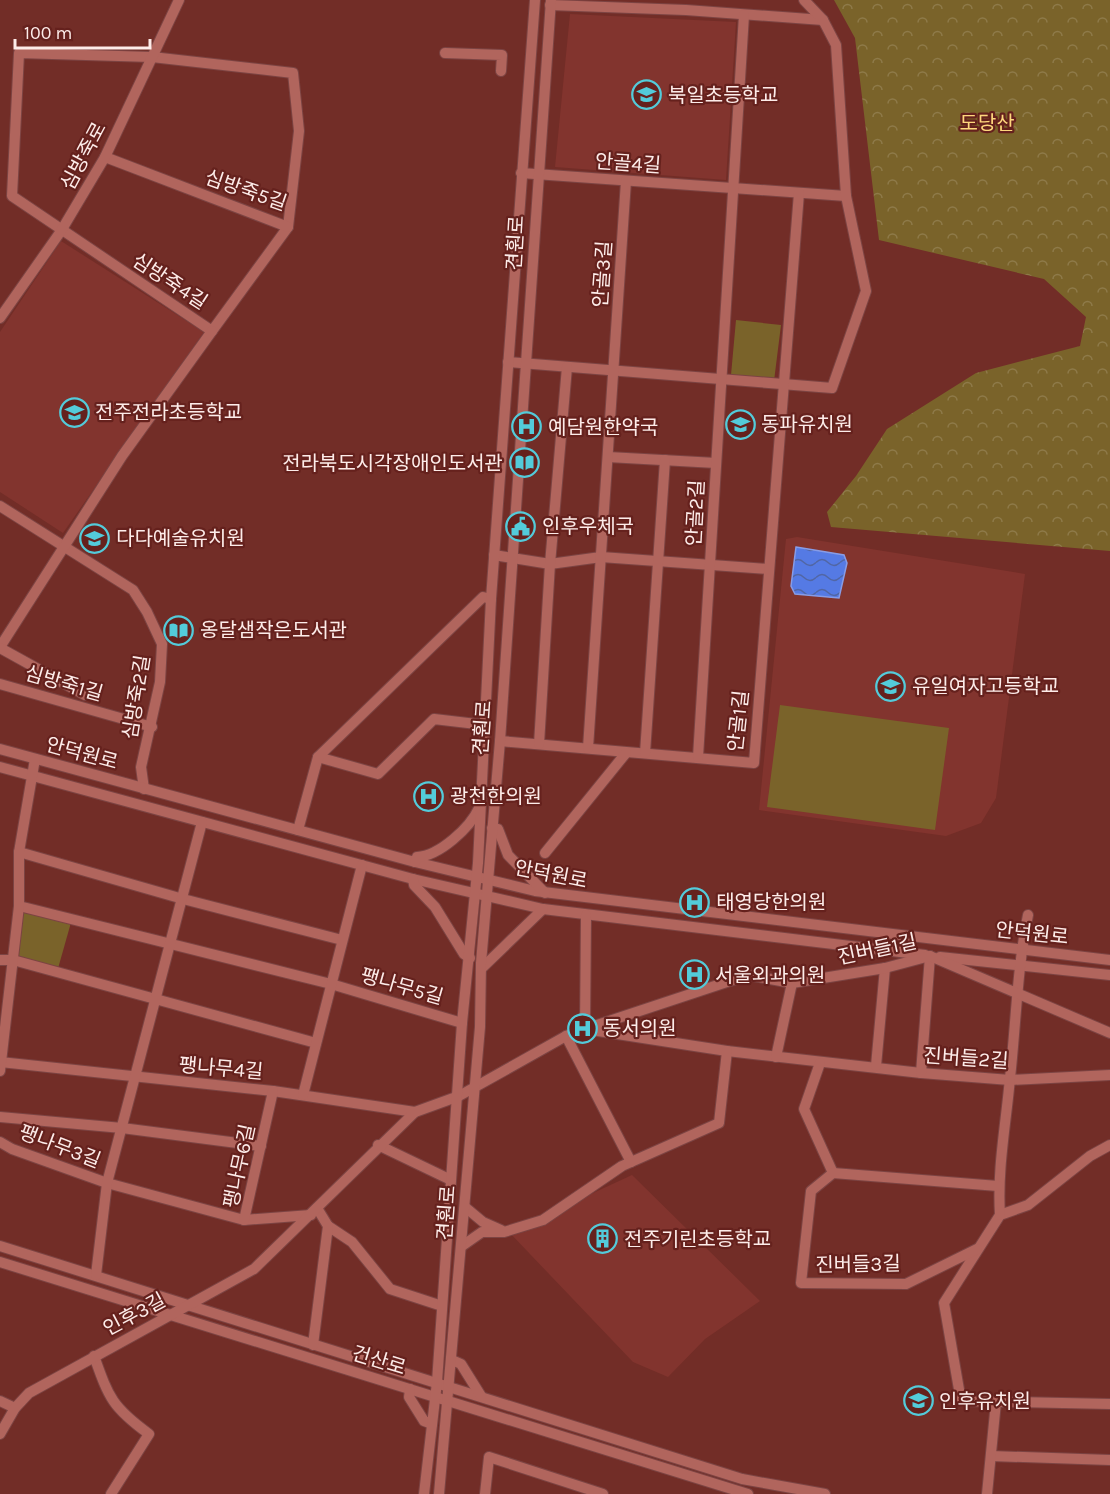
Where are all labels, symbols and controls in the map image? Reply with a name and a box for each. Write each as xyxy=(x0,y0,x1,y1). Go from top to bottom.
scale bar xyxy=(15,12,150,50)
text: 100 m xyxy=(24,22,72,44)
school or university icon: 북일초등학교 xyxy=(631,79,663,111)
place label: 북일초등학교 xyxy=(668,84,778,107)
park label: 도당산 xyxy=(959,112,1015,135)
street label: 심방죽로 xyxy=(56,118,111,194)
street label: 안골4길 xyxy=(594,150,662,177)
street label: 심방죽5길 xyxy=(202,166,290,215)
street label: 견훤로 xyxy=(503,215,528,271)
street label: 안골3길 xyxy=(589,240,616,308)
street label: 심방죽4길 xyxy=(128,249,212,314)
school or university icon: 전주전라초등학교 xyxy=(58,396,90,428)
place label: 전주전라초등학교 xyxy=(95,401,242,424)
school or university icon: 동파유치원 xyxy=(724,408,756,440)
hospital icon: 예담원한약국 xyxy=(511,411,543,443)
place label: 동파유치원 xyxy=(761,413,853,436)
place label: 예담원한약국 xyxy=(548,416,658,439)
library icon: 전라북도시각장애인도서관 xyxy=(508,447,540,479)
place label: 전라북도시각장애인도서관 xyxy=(282,452,503,475)
street label: 안골2길 xyxy=(682,479,709,547)
public building icon: 인후우체국 xyxy=(505,510,537,542)
place label: 인후우체국 xyxy=(542,515,634,538)
school or university icon: 다다예술유치원 xyxy=(79,522,111,554)
place label: 다다예술유치원 xyxy=(116,527,245,550)
library icon: 옹달샘작은도서관 xyxy=(163,614,195,646)
place label: 옹달샘작은도서관 xyxy=(200,619,347,642)
street label: 심방죽2길 xyxy=(118,653,155,741)
street label: 심방죽1길 xyxy=(22,661,106,706)
school or university icon: 유일여자고등학교 xyxy=(875,670,907,702)
place label: 유일여자고등학교 xyxy=(912,675,1059,698)
street label: 안골1길 xyxy=(724,689,753,753)
street label: 견훤로 xyxy=(469,700,496,756)
street label: 안덕원로 xyxy=(43,733,120,774)
hospital icon: 광천한의원 xyxy=(413,780,445,812)
place label: 광천한의원 xyxy=(450,785,542,808)
street label: 안덕원로 xyxy=(513,856,589,893)
hospital icon: 태영당한의원 xyxy=(679,886,711,918)
place label: 태영당한의원 xyxy=(716,891,826,914)
street label: 안덕원로 xyxy=(994,918,1070,949)
street label: 진버들1길 xyxy=(835,930,919,969)
hospital icon: 서울외과의원 xyxy=(678,959,710,991)
street label: 팽나무5길 xyxy=(358,964,446,1009)
place label: 서울외과의원 xyxy=(715,964,825,987)
hospital icon: 동서의원 xyxy=(566,1012,598,1044)
place label: 동서의원 xyxy=(603,1017,677,1040)
street label: 진버들2길 xyxy=(923,1044,1009,1073)
street label: 팽나무4길 xyxy=(178,1053,264,1084)
street label: 팽나무3길 xyxy=(16,1120,104,1173)
street label: 팽나무6길 xyxy=(219,1122,260,1210)
street label: 견훤로 xyxy=(433,1185,460,1241)
building icon: 전주기린초등학교 xyxy=(587,1223,619,1255)
place label: 전주기린초등학교 xyxy=(624,1228,771,1251)
street label: 진버들3길 xyxy=(815,1252,901,1277)
street label: 인후3길 xyxy=(99,1289,169,1340)
street label: 건산로 xyxy=(349,1341,409,1380)
school or university icon: 인후유치원 xyxy=(902,1385,934,1417)
place label: 인후유치원 xyxy=(939,1390,1031,1413)

